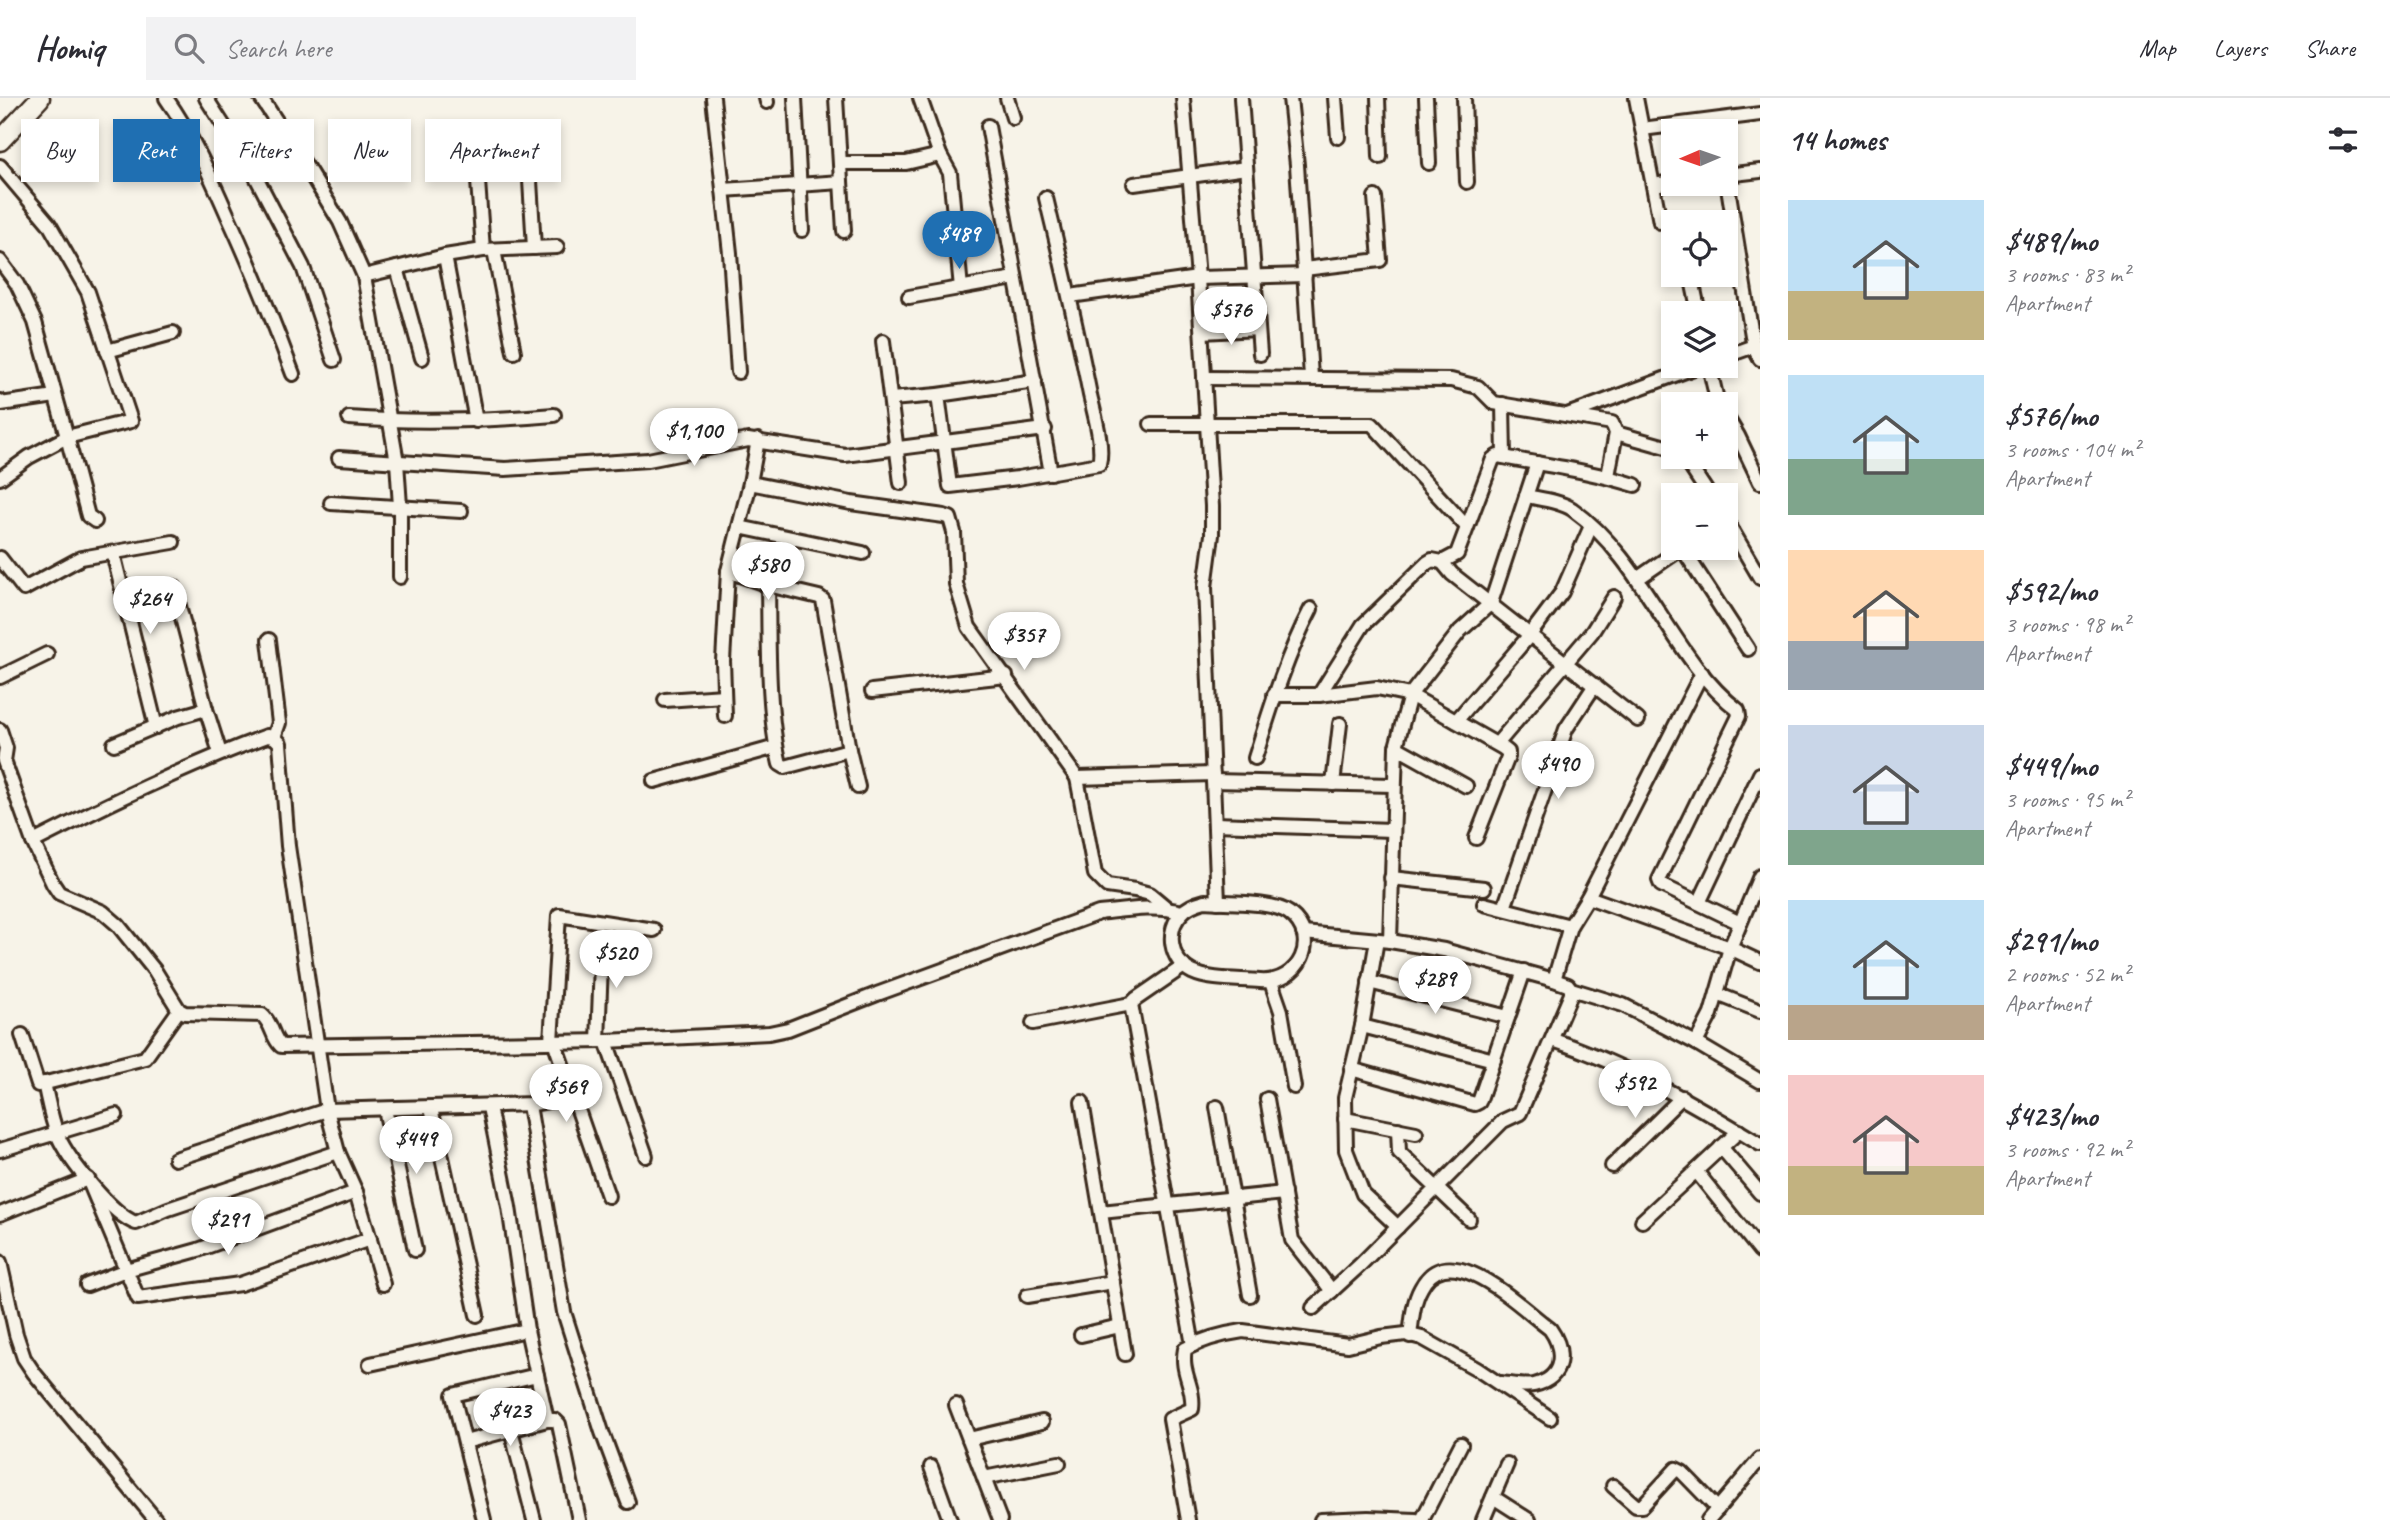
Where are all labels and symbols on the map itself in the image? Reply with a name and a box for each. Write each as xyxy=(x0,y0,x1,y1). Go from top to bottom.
north arrow xyxy=(1661,119,1738,196)
pin: $489 xyxy=(918,212,1000,271)
pin: $576 xyxy=(1190,288,1272,347)
pin: $1,100 xyxy=(637,408,751,468)
pin: $580 xyxy=(727,542,809,602)
pin: $264 xyxy=(109,576,191,636)
pin: $357 xyxy=(983,612,1065,672)
pin: $490 xyxy=(1517,742,1599,801)
pin: $520 xyxy=(575,930,657,990)
pin: $289 xyxy=(1394,956,1476,1016)
pin: $592 xyxy=(1594,1060,1676,1120)
pin: $569 xyxy=(525,1065,607,1124)
pin: $449 xyxy=(375,1116,457,1176)
pin: $291 xyxy=(187,1198,269,1257)
pin: $423 xyxy=(469,1388,551,1448)

